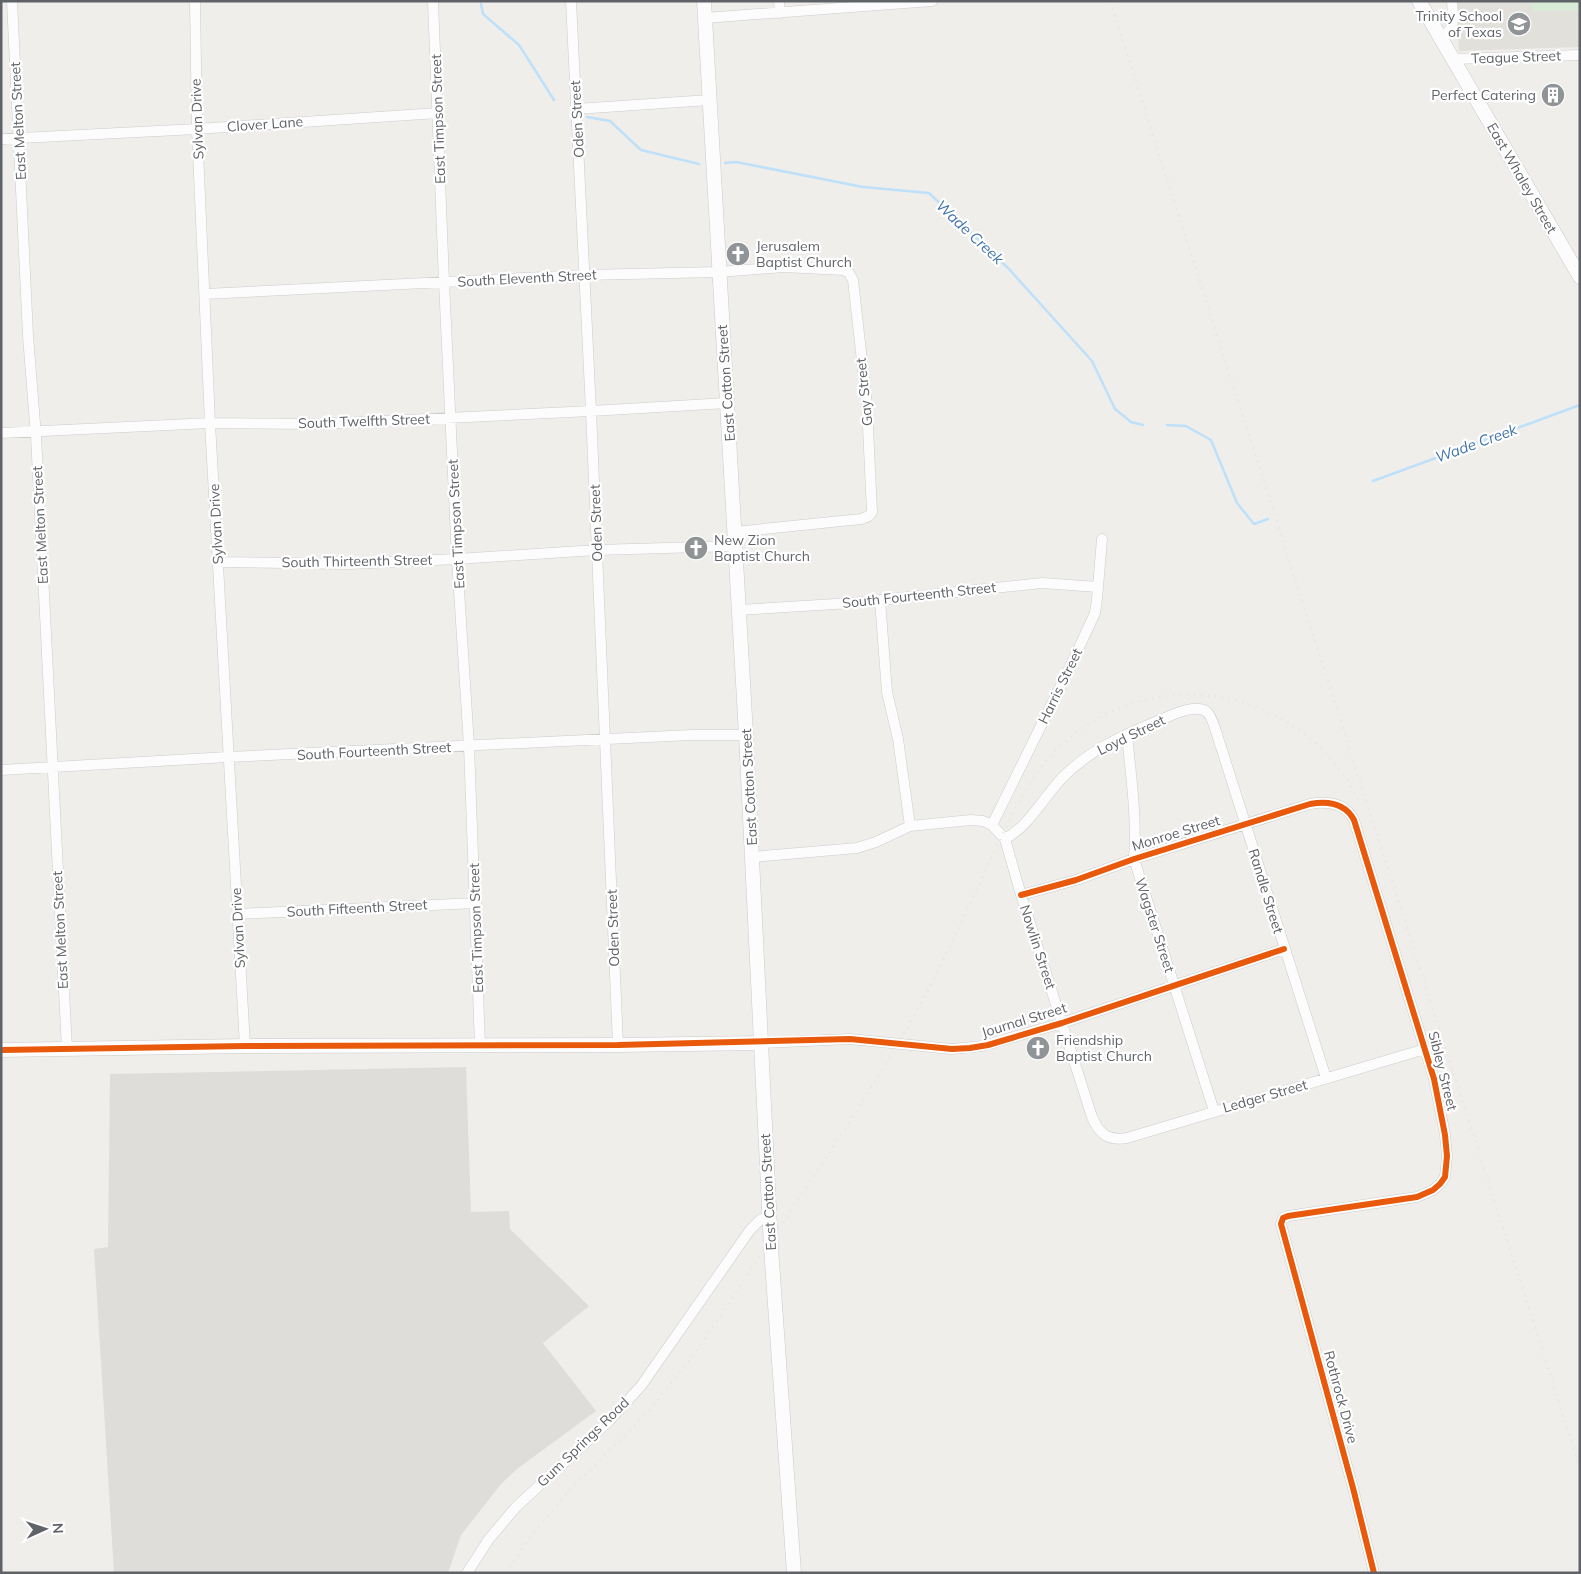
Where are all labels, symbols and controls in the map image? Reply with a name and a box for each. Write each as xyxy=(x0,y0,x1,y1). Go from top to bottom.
place label: Trinity School of Texas xyxy=(1415,7,1502,41)
school or university icon: Trinity School of Texas xyxy=(1506,11,1532,37)
street label: Teague Street xyxy=(1471,46,1561,68)
street label: East Timpson Street xyxy=(427,54,449,184)
street label: East Melton Street xyxy=(6,61,30,181)
street label: Sylvan Drive xyxy=(187,78,207,160)
street label: Oden Street xyxy=(566,80,588,158)
building icon: Perfect Catering xyxy=(1540,82,1566,108)
place label: Perfect Catering xyxy=(1431,86,1536,104)
street label: Clover Lane xyxy=(226,112,304,136)
street label: East Whaley Street xyxy=(1483,119,1561,237)
water label: Wade Creek xyxy=(932,196,1009,269)
place label: Jerusalem Baptist Church xyxy=(756,237,852,271)
church icon: Jerusalem Baptist Church xyxy=(725,241,751,267)
street label: South Eleventh Street xyxy=(457,265,597,291)
street label: East Cotton Street xyxy=(713,324,739,442)
street label: Gay Street xyxy=(851,357,877,427)
street label: South Twelfth Street xyxy=(298,410,430,432)
water label: Wade Creek xyxy=(1433,419,1521,467)
street label: East Timpson Street xyxy=(444,459,468,589)
street label: East Melton Street xyxy=(28,465,52,585)
street label: Sylvan Drive xyxy=(205,483,227,565)
street label: Oden Street xyxy=(586,484,606,562)
place label: New Zion Baptist Church xyxy=(714,531,810,565)
church icon: New Zion Baptist Church xyxy=(683,535,709,561)
street label: South Thirteenth Street xyxy=(281,551,433,571)
street label: South Fourteenth Street xyxy=(841,578,997,612)
street label: Harris Street xyxy=(1034,645,1086,727)
street label: Loyd Street xyxy=(1094,711,1168,759)
street label: East Cotton Street xyxy=(737,728,761,846)
street label: South Fourteenth Street xyxy=(296,738,452,764)
street label: Monroe Street xyxy=(1130,811,1222,855)
street label: Randle Street xyxy=(1245,846,1287,936)
street label: East Timpson Street xyxy=(465,863,487,993)
street label: East Melton Street xyxy=(48,870,72,990)
street label: Wagster Street xyxy=(1131,875,1179,975)
street label: Sylvan Drive xyxy=(227,887,249,969)
street label: Oden Street xyxy=(603,889,623,967)
street label: South Fifteenth Street xyxy=(286,895,428,921)
street label: Nowlin Street xyxy=(1016,902,1060,992)
street label: Journal Street xyxy=(979,998,1069,1041)
street label: Sibley Street xyxy=(1424,1029,1462,1113)
place label: Friendship Baptist Church xyxy=(1056,1031,1152,1065)
church icon: Friendship Baptist Church xyxy=(1025,1035,1051,1061)
street label: Ledger Street xyxy=(1221,1075,1309,1117)
street label: East Cotton Street xyxy=(756,1133,780,1251)
street label: Rothrock Drive xyxy=(1320,1349,1362,1445)
street label: Gum Springs Road xyxy=(533,1393,633,1491)
north arrow xyxy=(20,1504,70,1554)
text: N xyxy=(49,1523,67,1534)

